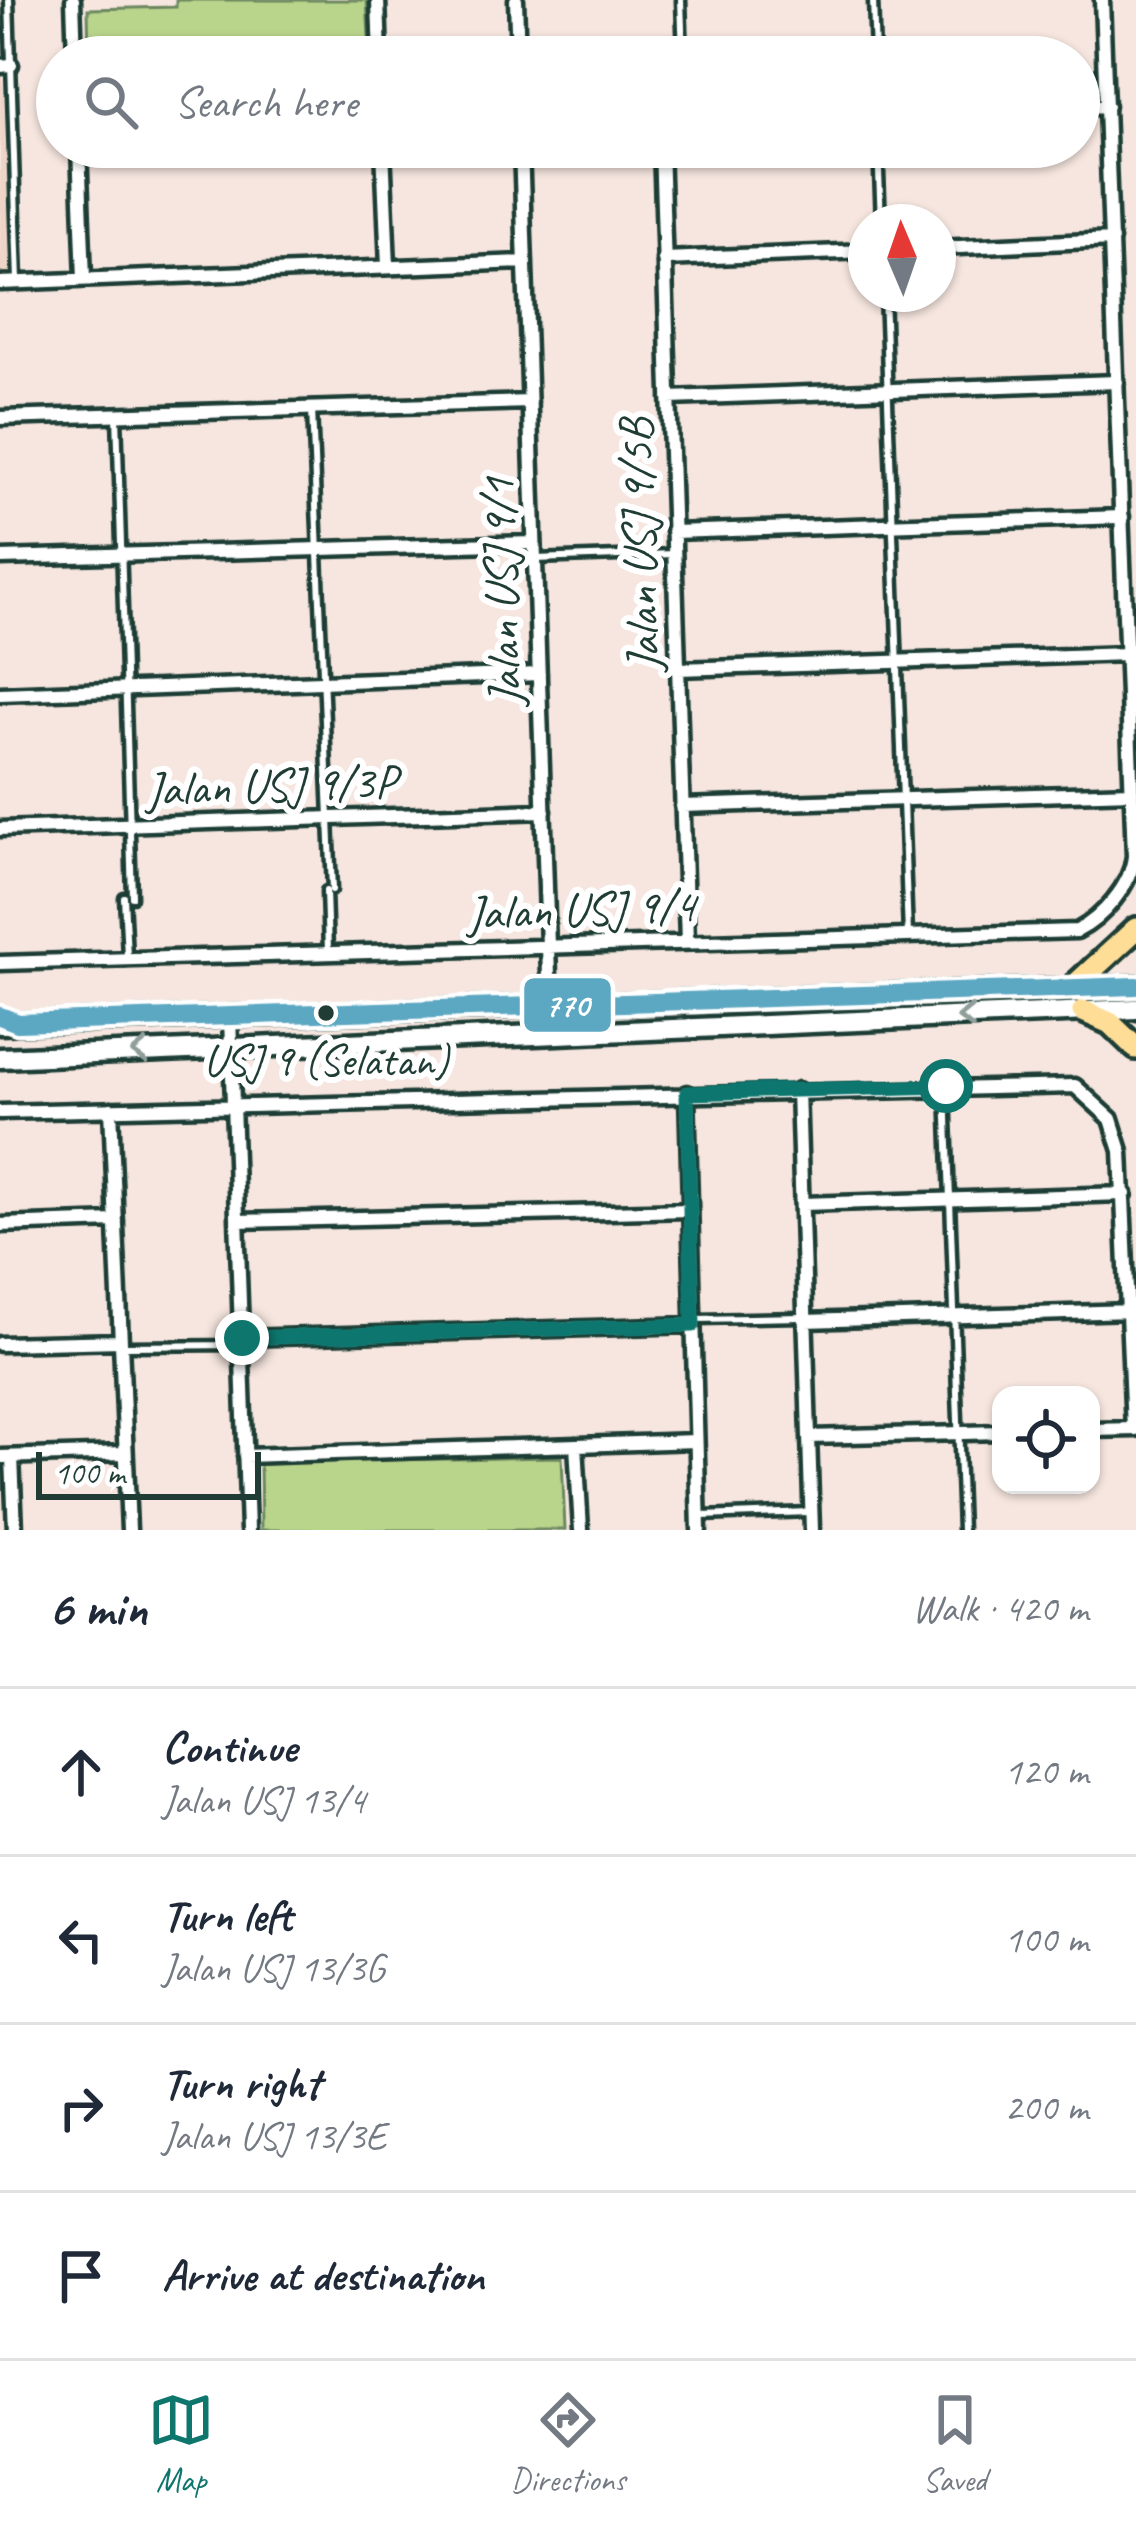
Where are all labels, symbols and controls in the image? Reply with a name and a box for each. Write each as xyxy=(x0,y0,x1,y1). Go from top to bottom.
search box xyxy=(36,36,1100,168)
icon: search xyxy=(78,69,144,135)
text: Search here xyxy=(174,74,357,131)
north arrow xyxy=(848,204,956,312)
street label: Jalan USJ 9/5B xyxy=(604,414,673,675)
street label: Jalan USJ 9/1 xyxy=(467,474,535,709)
street label: Jalan USJ 9/3P xyxy=(143,750,404,819)
street label: Jalan USJ 9/4 xyxy=(464,875,701,943)
line badge: 770 xyxy=(522,976,613,1034)
text: 770 xyxy=(545,984,592,1026)
marker: USJ 9 (Selatan) xyxy=(315,1002,337,1024)
one-way arrow xyxy=(956,1003,975,1029)
place label: USJ 9 (Selatan) xyxy=(203,1032,451,1089)
one-way arrow xyxy=(131,1039,149,1065)
route start xyxy=(919,1059,973,1113)
route end xyxy=(215,1311,269,1365)
map controls xyxy=(992,1386,1100,1494)
button: locate xyxy=(992,1386,1100,1494)
scale bar xyxy=(36,1446,261,1499)
text: 100 m xyxy=(54,1452,125,1494)
text: 6 min xyxy=(48,1576,147,1640)
text: Walk · 420 m xyxy=(912,1584,1088,1633)
text: Continue xyxy=(162,1719,296,1776)
icon: ahead xyxy=(48,1739,114,1805)
text: 120 m xyxy=(1004,1747,1088,1796)
text: Jalan USJ 13/4 xyxy=(162,1776,365,1825)
text: Turn left xyxy=(162,1887,292,1944)
icon: left xyxy=(48,1907,114,1973)
text: 100 m xyxy=(1004,1915,1088,1964)
text: Jalan USJ 13/3G xyxy=(162,1944,384,1993)
text: Turn right xyxy=(162,2055,320,2112)
icon: right xyxy=(48,2075,114,2141)
text: 200 m xyxy=(1004,2083,1088,2132)
text: Jalan USJ 13/3E xyxy=(162,2112,386,2161)
icon: arrive xyxy=(48,2243,114,2309)
text: Arrive at destination xyxy=(162,2247,484,2304)
tab: Map xyxy=(148,2387,214,2501)
tab: Directions xyxy=(511,2387,625,2501)
tab: Saved xyxy=(922,2387,988,2501)

